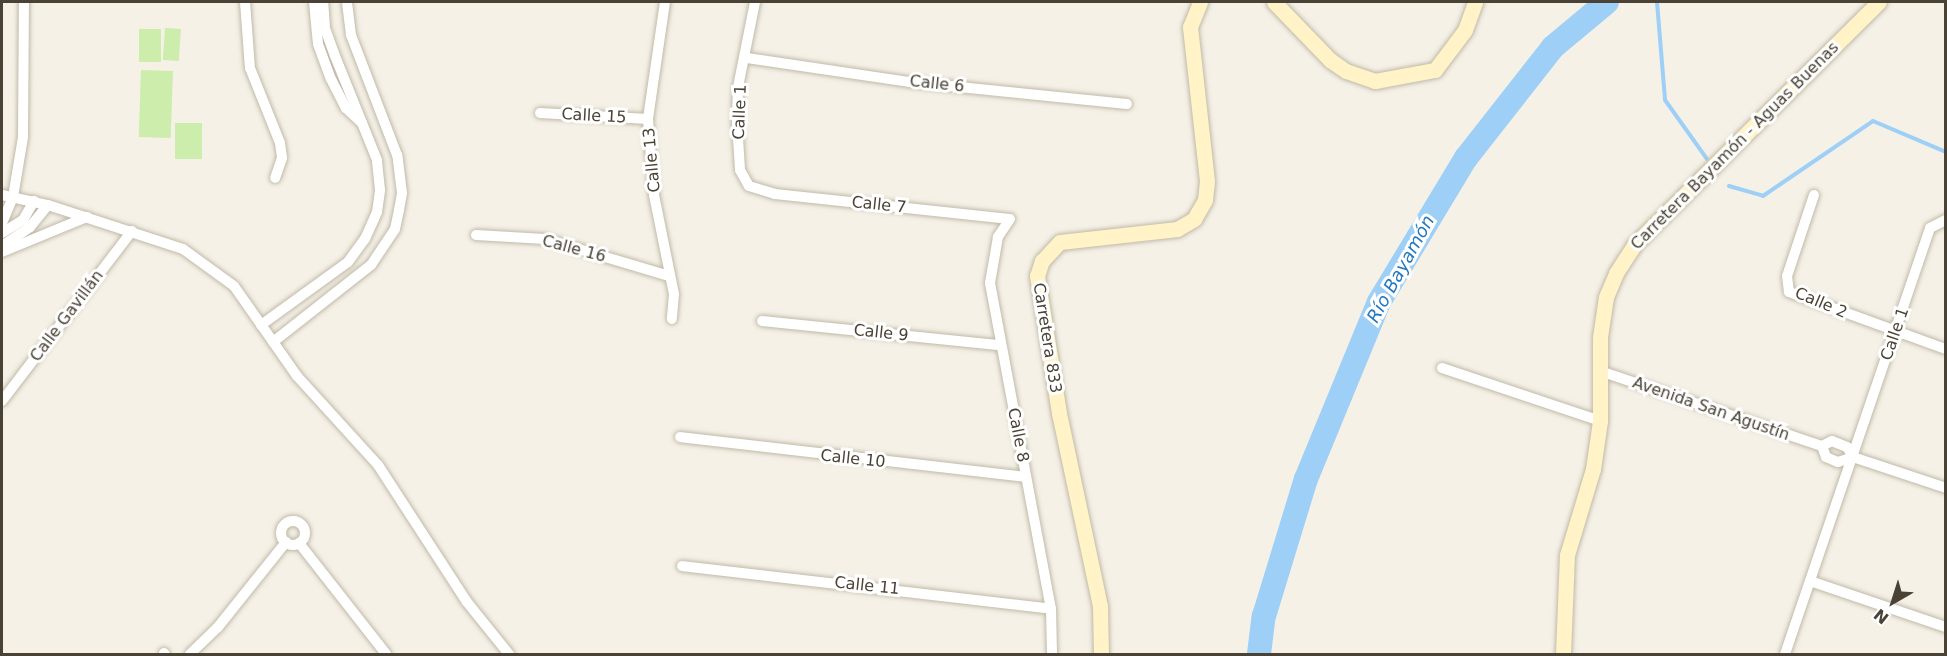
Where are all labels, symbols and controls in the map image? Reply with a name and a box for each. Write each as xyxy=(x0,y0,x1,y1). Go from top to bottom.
street label: Carretera Bayamón - Aguas Buenas xyxy=(1627,38,1843,254)
street label: Calle 6 xyxy=(909,72,965,96)
street label: Calle 1 xyxy=(729,84,751,140)
street label: Calle 15 xyxy=(561,105,627,127)
street label: Calle 13 xyxy=(640,127,664,193)
street label: Calle 7 xyxy=(851,193,907,217)
water label: Río Bayamón xyxy=(1363,212,1439,326)
street label: Calle 16 xyxy=(540,231,608,267)
street label: Calle Gavillán xyxy=(26,266,108,366)
street label: Carretera 833 xyxy=(1029,281,1065,395)
street label: Calle 2 xyxy=(1792,283,1850,323)
street label: Calle 1 xyxy=(1877,305,1913,363)
street label: Calle 9 xyxy=(853,321,909,345)
street label: Avenida San Agustín xyxy=(1630,373,1792,445)
street label: Calle 8 xyxy=(1003,406,1033,464)
street label: Calle 10 xyxy=(820,446,886,472)
north arrow xyxy=(1863,572,1923,632)
street label: Calle 11 xyxy=(834,573,900,599)
text: N xyxy=(1870,605,1893,628)

